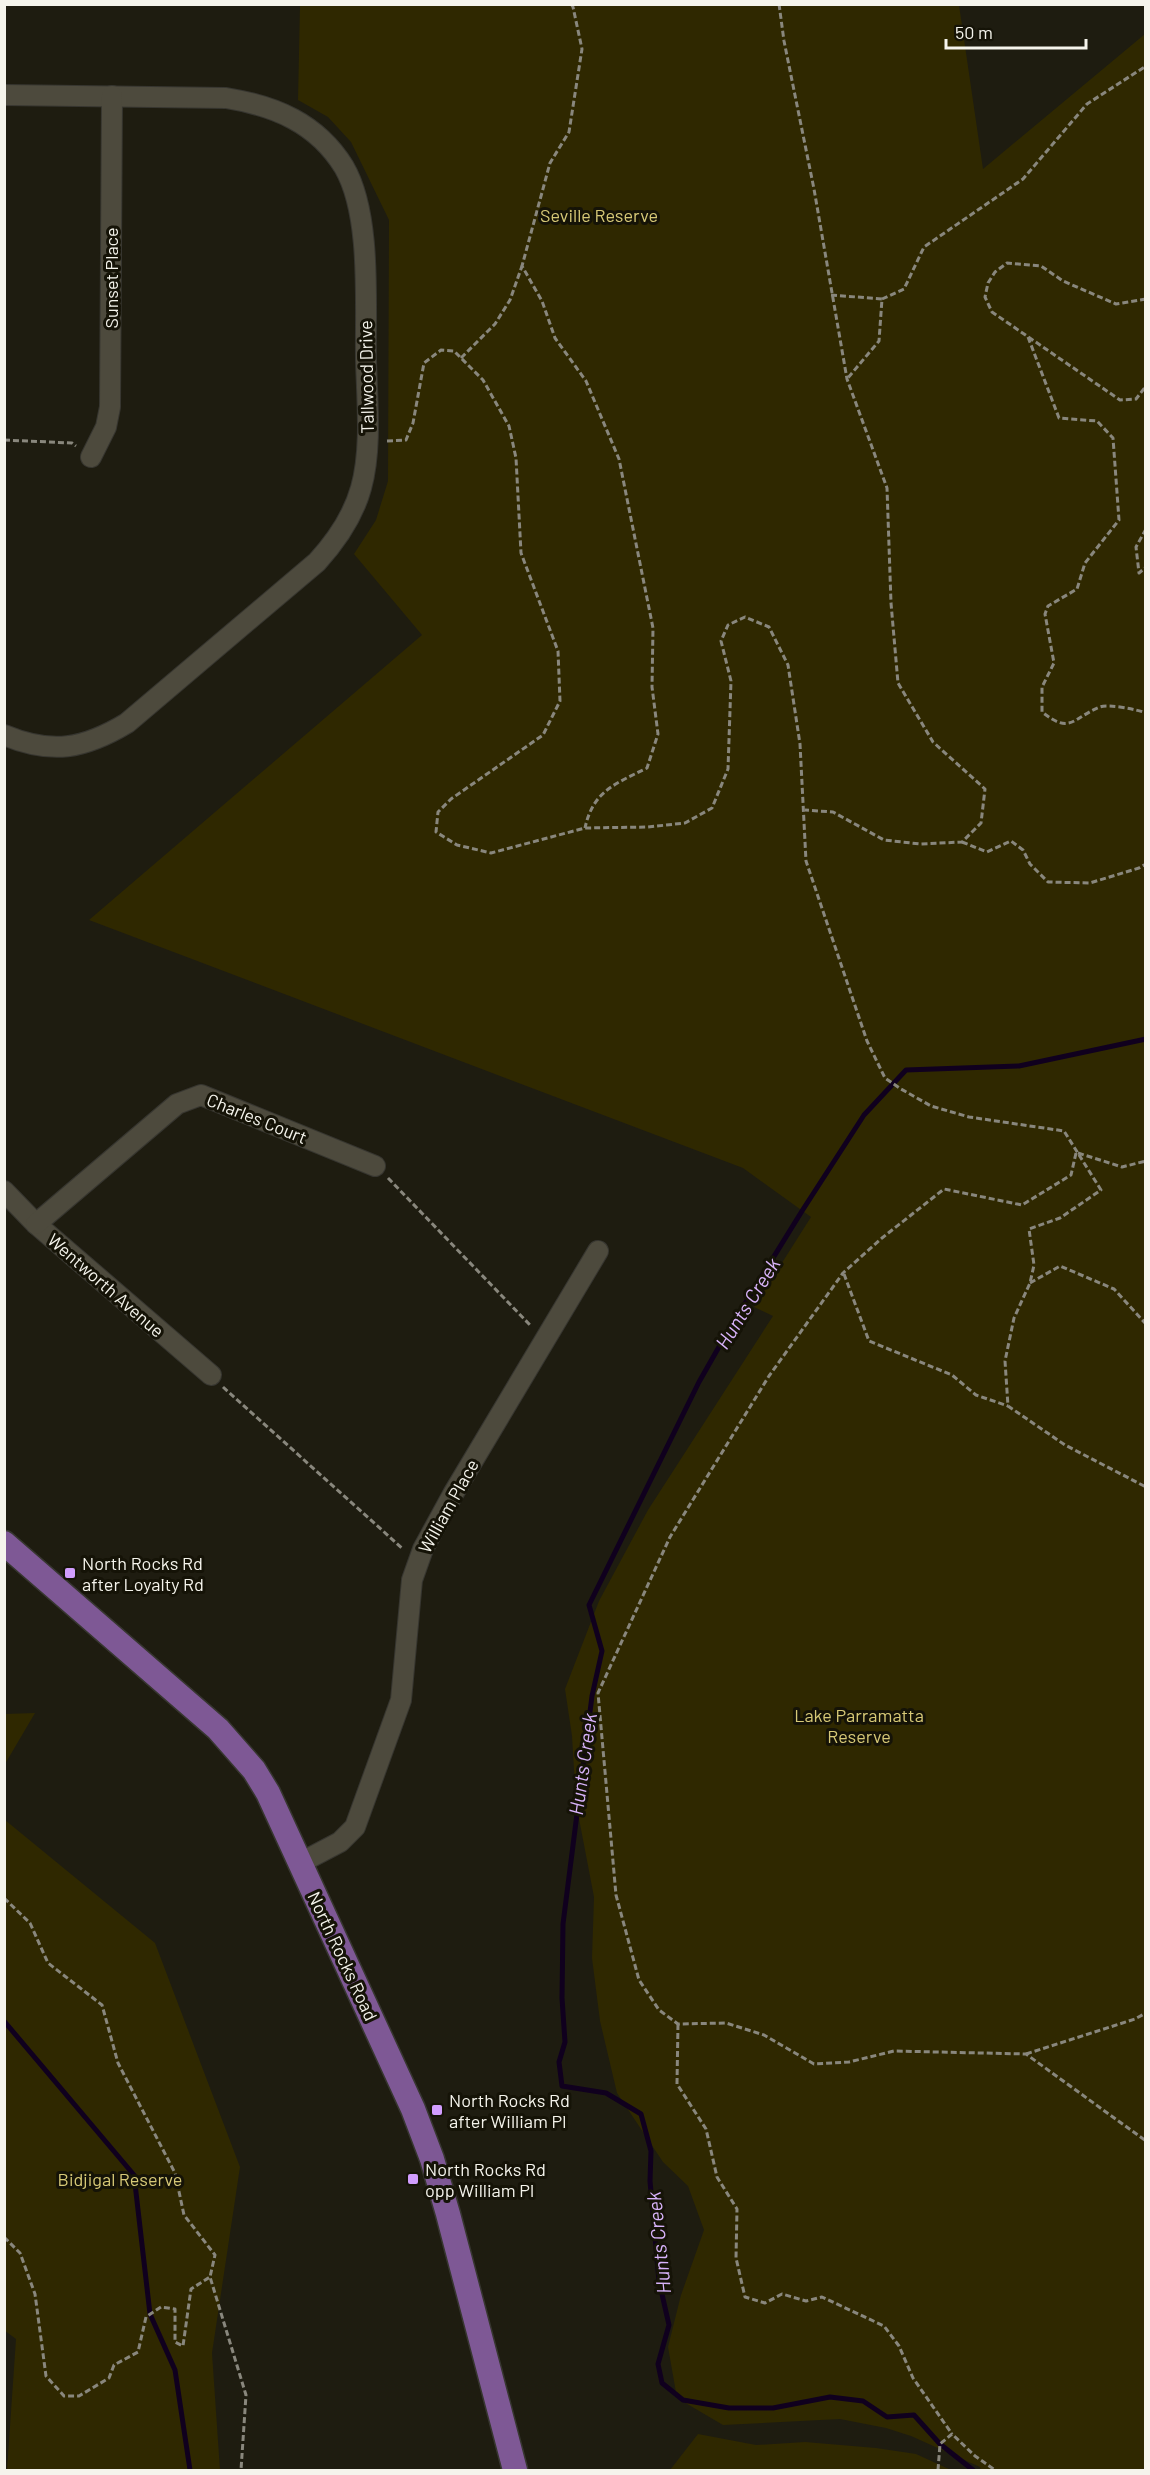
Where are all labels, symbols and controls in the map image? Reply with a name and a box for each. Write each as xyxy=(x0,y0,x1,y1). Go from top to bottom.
scale bar xyxy=(946,12,1086,50)
text: 50 m xyxy=(955,21,993,43)
park label: Seville Reserve xyxy=(540,204,658,226)
street label: Sunset Place xyxy=(100,227,122,329)
street label: Tallwood Drive xyxy=(354,320,378,434)
street label: Charles Court xyxy=(204,1088,310,1148)
street label: Wentworth Avenue xyxy=(43,1228,169,1342)
water label: Hunts Creek xyxy=(710,1253,785,1353)
street label: William Place xyxy=(413,1455,483,1557)
place label: North Rocks Rd after Loyalty Rd xyxy=(82,1552,204,1595)
marker: North Rocks Rd after Loyalty Rd xyxy=(63,1566,77,1580)
park label: Lake Parramatta Reserve xyxy=(794,1704,924,1747)
water label: Hunts Creek xyxy=(563,1711,601,1817)
street label: North Rocks Road xyxy=(303,1888,383,2024)
place label: North Rocks Rd after William Pl xyxy=(449,2089,570,2132)
marker: North Rocks Rd after William Pl xyxy=(430,2103,444,2117)
place label: North Rocks Rd opp William Pl xyxy=(425,2158,546,2201)
park label: Bidjigal Reserve xyxy=(58,2168,182,2190)
marker: North Rocks Rd opp William Pl xyxy=(406,2172,420,2186)
water label: Hunts Creek xyxy=(641,2190,675,2295)

